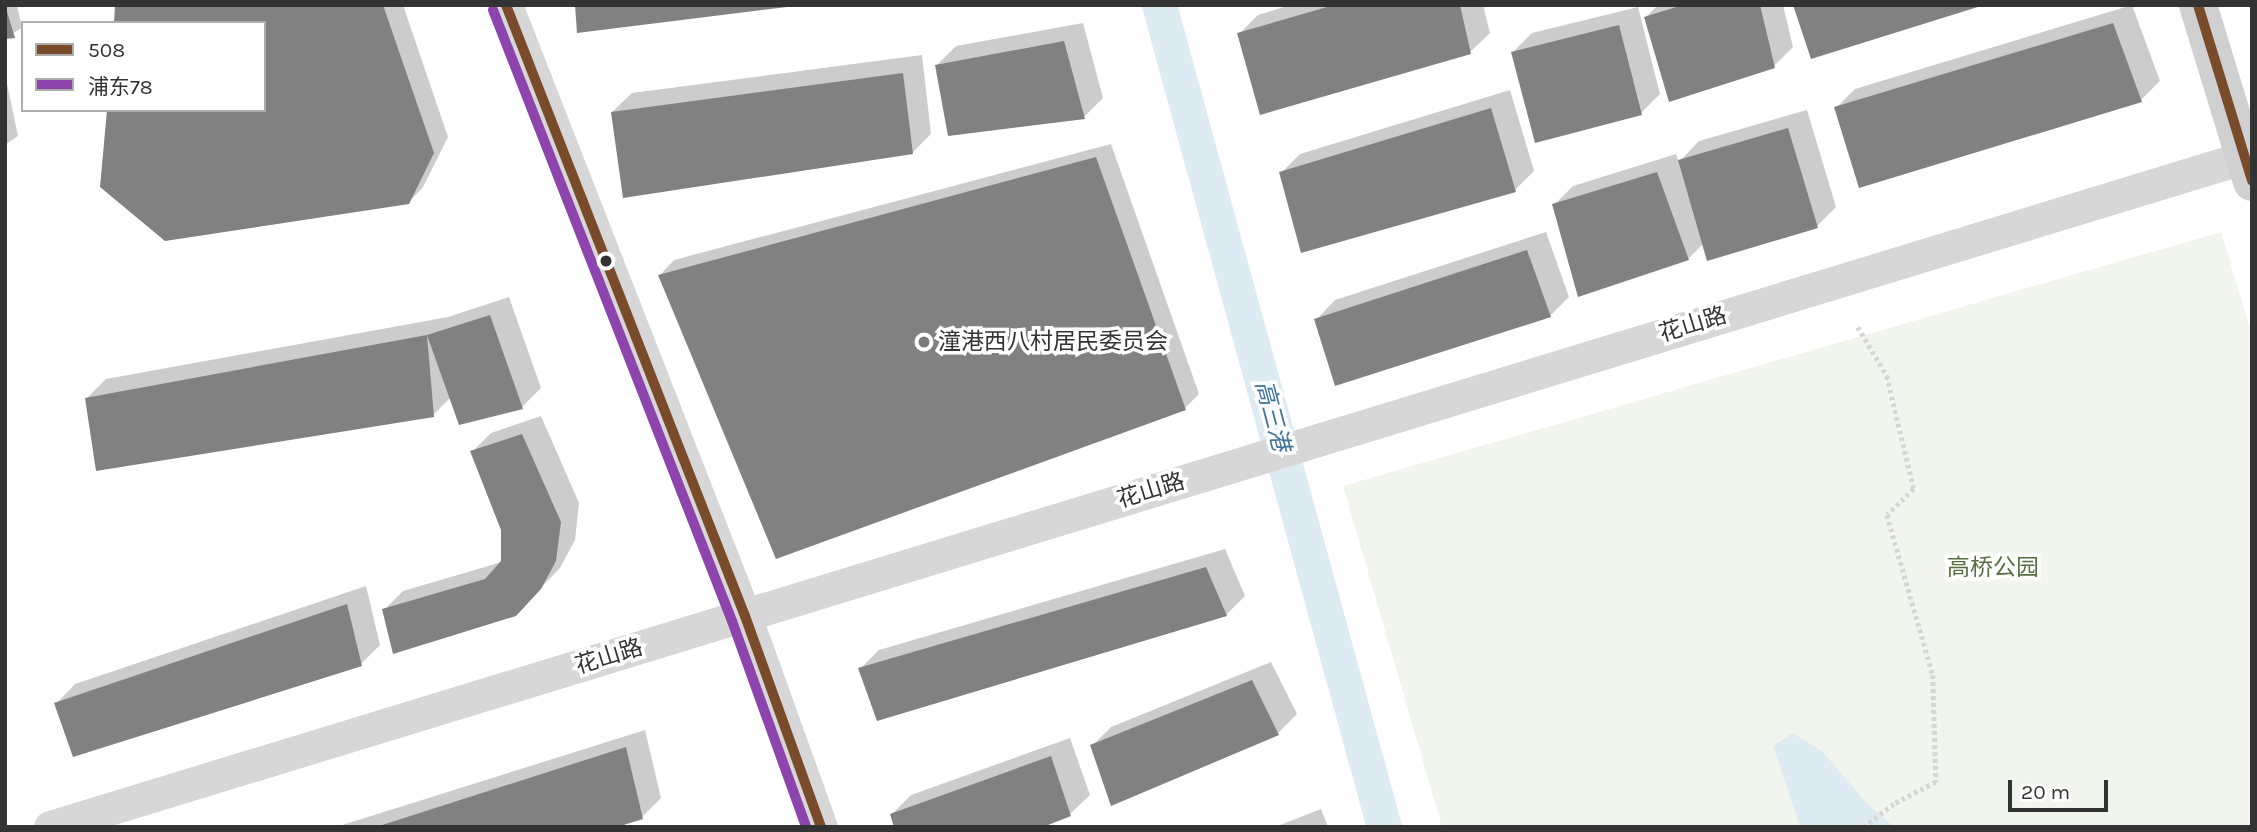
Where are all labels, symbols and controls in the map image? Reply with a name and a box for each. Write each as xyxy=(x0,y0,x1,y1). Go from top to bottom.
legend xyxy=(21,21,266,112)
text: 508 xyxy=(88,38,125,62)
text: 浦东78 xyxy=(88,75,153,99)
unlabelled marker xyxy=(599,254,613,268)
street label: 花山路 xyxy=(1656,302,1730,348)
place label: 潼港西八村居民委员会 xyxy=(938,328,1168,356)
marker: 潼港西八村居民委员会 xyxy=(916,334,932,350)
water label: 高三港 xyxy=(1249,377,1295,455)
street label: 花山路 xyxy=(1114,468,1188,514)
park label: 高桥公园 xyxy=(1947,554,2039,582)
street label: 花山路 xyxy=(572,634,646,680)
scale bar xyxy=(2012,766,2112,810)
text: 20 m xyxy=(2021,780,2070,804)

